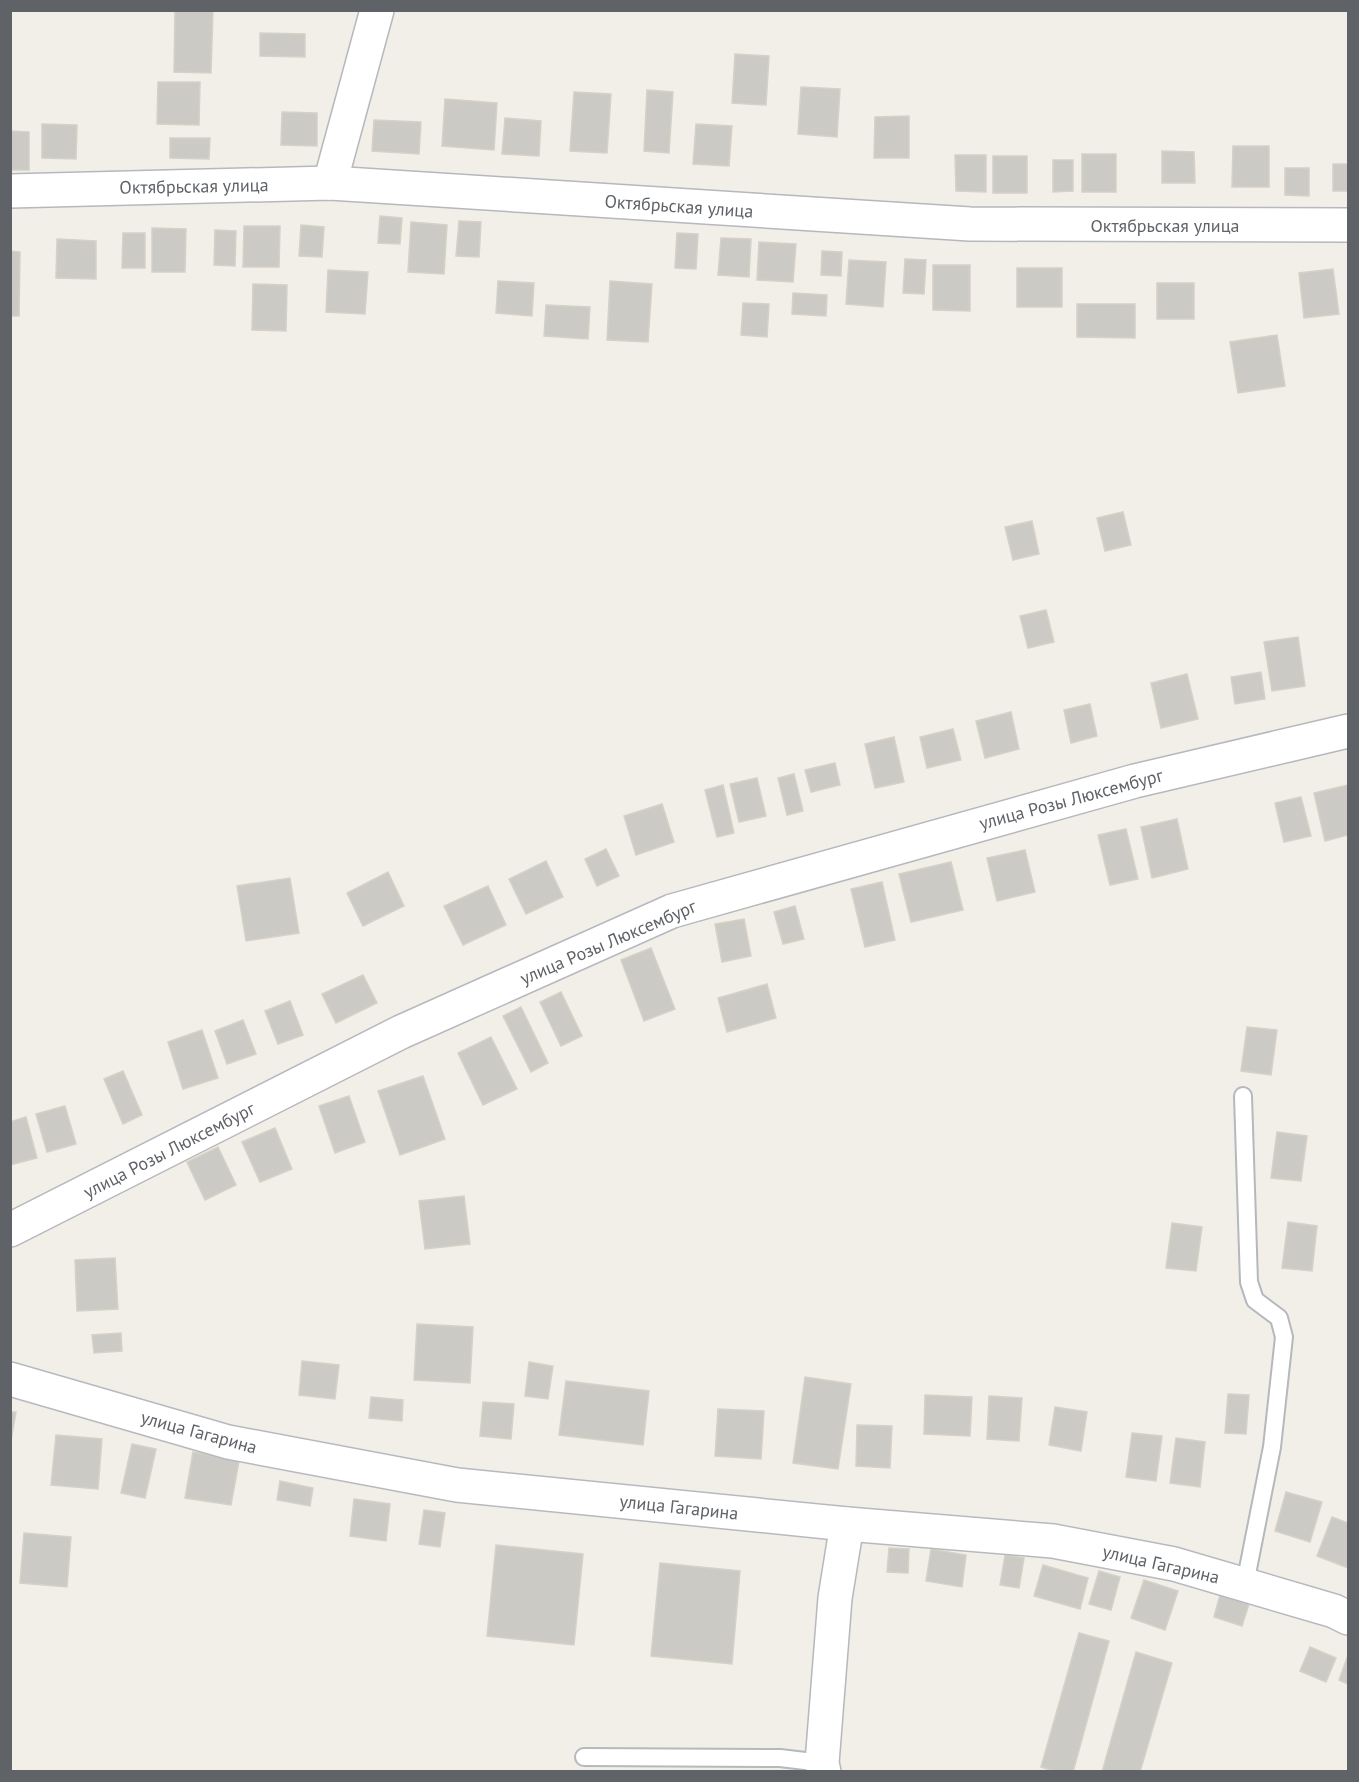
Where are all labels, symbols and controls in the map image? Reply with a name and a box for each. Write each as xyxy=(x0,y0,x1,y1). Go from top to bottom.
street label: Октябрьская улица xyxy=(119,173,269,199)
street label: Октябрьская улица xyxy=(604,189,754,223)
street label: Октябрьская улица xyxy=(1091,214,1240,237)
street label: улица Розы Люксембург xyxy=(977,763,1166,835)
street label: улица Розы Люксембург xyxy=(516,894,700,990)
street label: улица Розы Люксембург xyxy=(79,1097,259,1203)
street label: улица Гагарина xyxy=(138,1405,260,1459)
street label: улица Гагарина xyxy=(618,1489,740,1525)
street label: улица Гагарина xyxy=(1100,1539,1222,1589)

